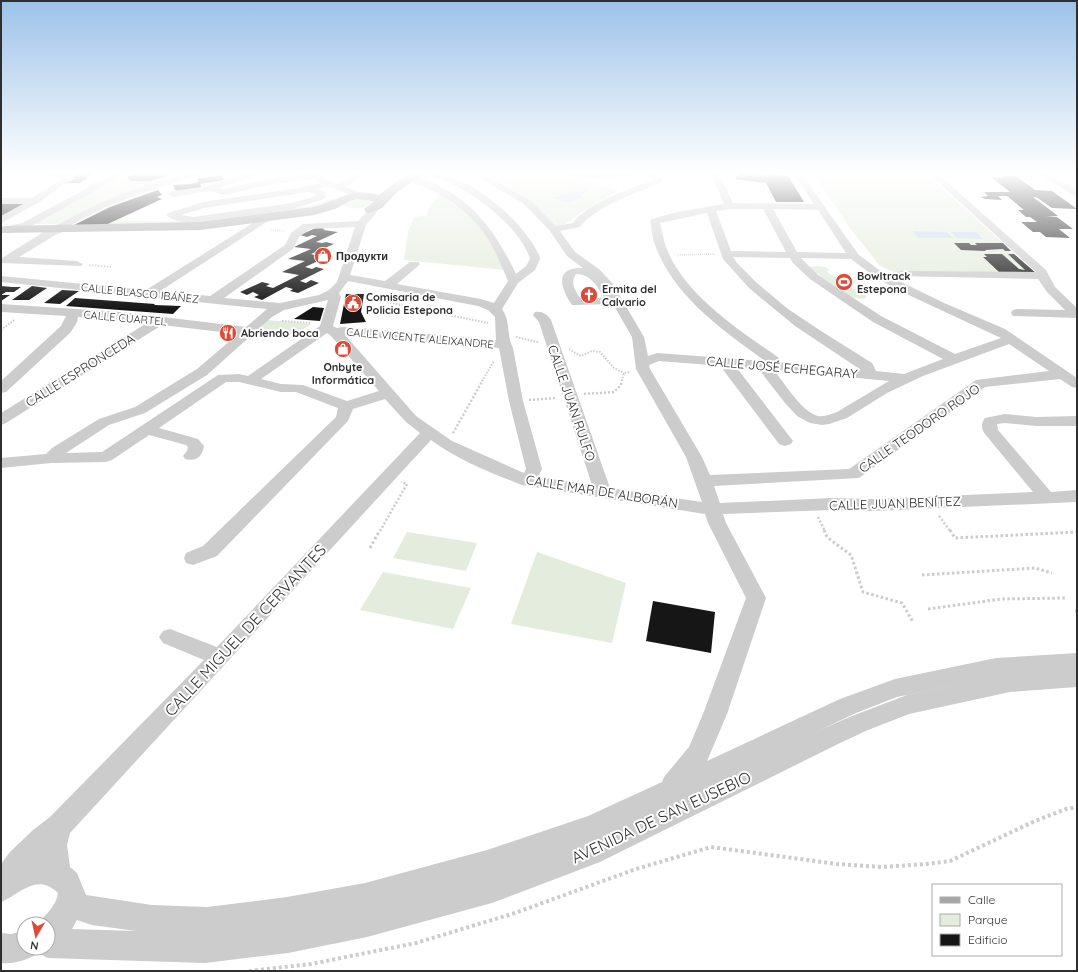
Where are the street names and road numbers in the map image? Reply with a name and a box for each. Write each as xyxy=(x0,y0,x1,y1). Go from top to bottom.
street label: CALLE BLASCO IBÁÑEZ xyxy=(80,280,200,306)
street label: CALLE CUARTEL xyxy=(83,307,167,329)
street label: CALLE VICENTE ALEIXANDRE xyxy=(346,325,494,351)
street label: CALLE ESPRONCEDA xyxy=(22,330,138,410)
street label: CALLE JUAN RULFO xyxy=(545,343,599,463)
street label: CALLE JOSÉ ECHEGARAY xyxy=(706,352,859,382)
street label: CALLE TEODORO ROJO xyxy=(855,380,983,476)
street label: CALLE MAR DE ALBORÁN xyxy=(525,471,679,511)
street label: CALLE JUAN BENÍTEZ xyxy=(829,493,961,513)
street label: CALLE MIGUEL DE CERVANTES xyxy=(160,540,330,720)
street label: AVENIDA DE SAN EUSEBIO xyxy=(568,767,754,867)

